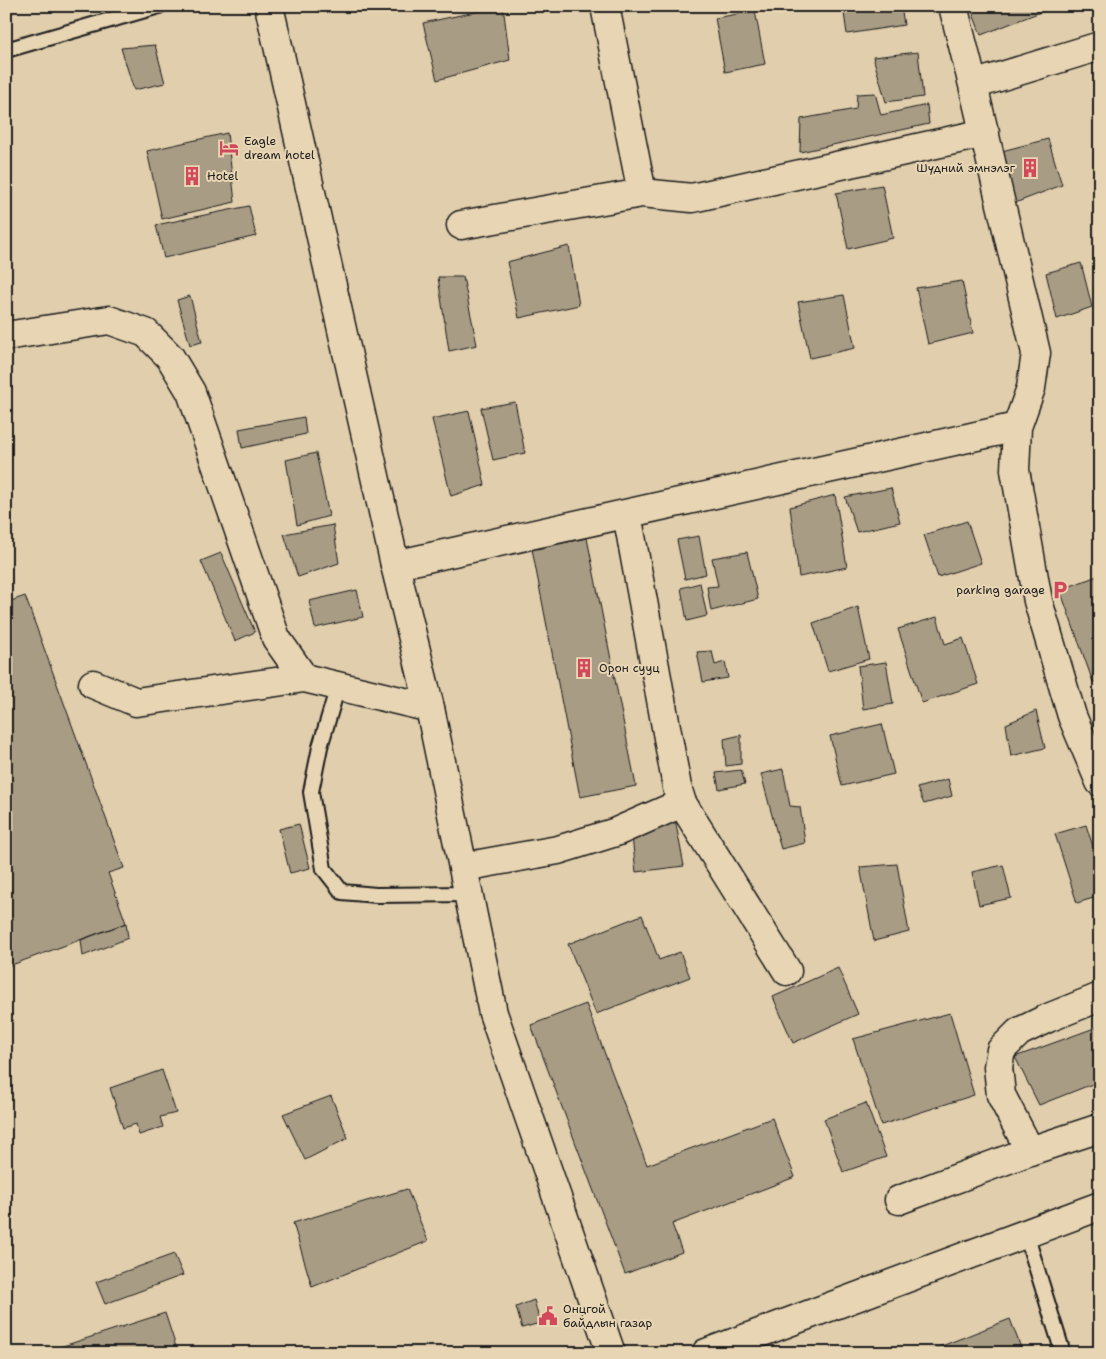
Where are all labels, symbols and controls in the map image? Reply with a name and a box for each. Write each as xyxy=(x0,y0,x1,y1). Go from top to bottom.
place label: Eagle dream hotel xyxy=(244,133,315,163)
hotel icon: Eagle dream hotel xyxy=(218,137,240,159)
building icon: Шүдний эмнэлэг xyxy=(1019,157,1041,179)
place label: Шүдний эмнэлэг xyxy=(916,160,1016,176)
building icon: Hotel xyxy=(181,165,203,187)
place label: Hotel xyxy=(207,168,238,184)
parking icon: parking garage xyxy=(1049,579,1071,601)
place label: parking garage xyxy=(956,582,1045,598)
building icon: Орон сууц xyxy=(573,657,595,679)
place label: Орон сууц xyxy=(599,660,660,676)
place label: Онцгой байдлын газар xyxy=(563,1301,652,1331)
public building icon: Онцгой байдлын газар xyxy=(537,1305,559,1327)

